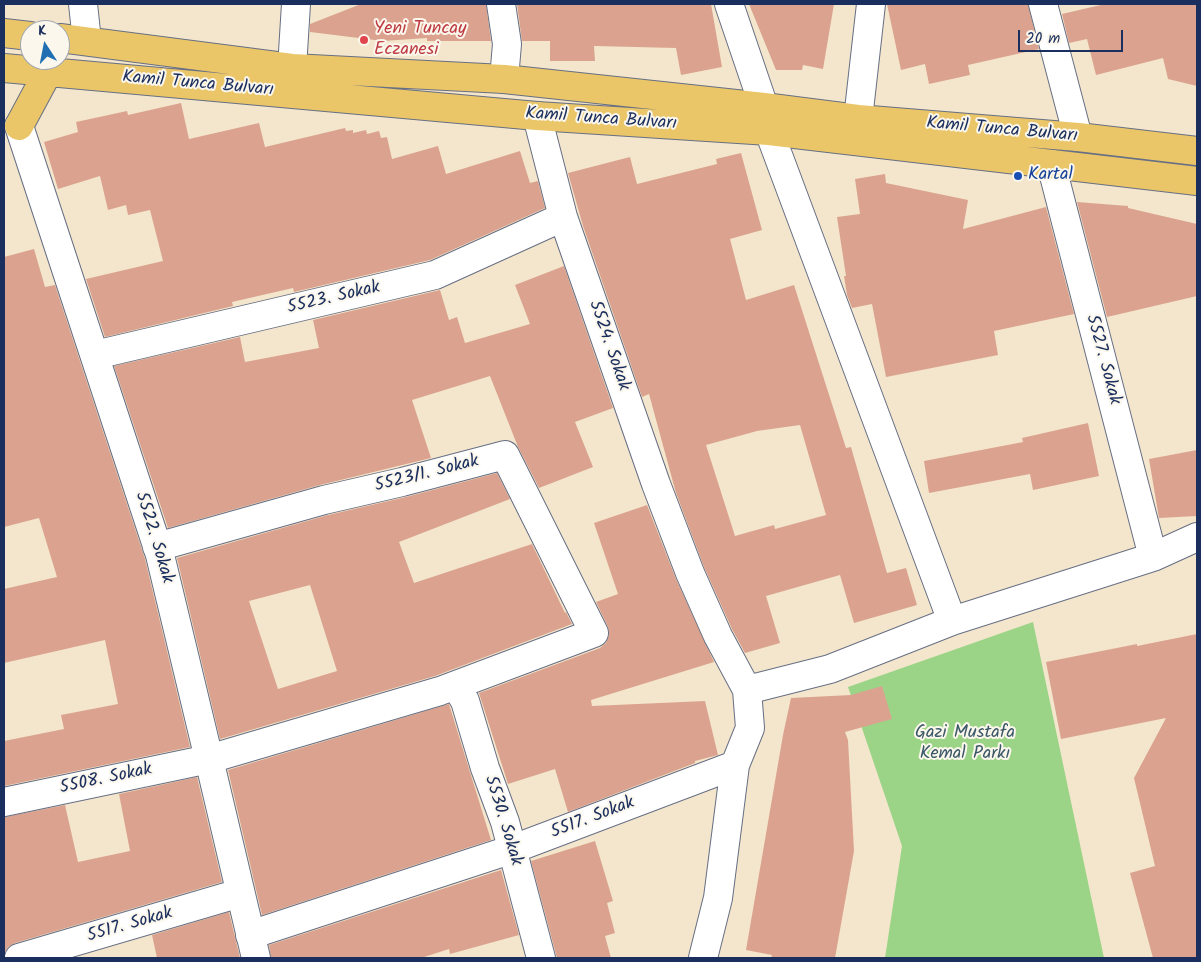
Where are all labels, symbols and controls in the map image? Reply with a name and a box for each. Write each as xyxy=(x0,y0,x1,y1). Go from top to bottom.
place label: Yeni Tuncay Eczanesi xyxy=(374,19,466,62)
north arrow xyxy=(20,20,70,70)
text: K xyxy=(36,20,49,43)
scale bar xyxy=(1021,20,1126,52)
text: 20 m xyxy=(1026,27,1060,51)
marker: Yeni Tuncay Eczanesi xyxy=(358,34,370,46)
street label: Kamil Tunca Bulvarı xyxy=(121,68,275,102)
street label: Kamil Tunca Bulvarı xyxy=(524,104,678,136)
street label: Kamil Tunca Bulvarı xyxy=(925,114,1079,148)
place label: Kartal xyxy=(1028,165,1073,187)
marker: Kartal xyxy=(1012,170,1024,182)
street label: 5523. Sokak xyxy=(285,278,383,320)
street label: 5524. Sokak xyxy=(582,298,634,394)
street label: 5527. Sokak xyxy=(1080,312,1124,408)
street label: 5523/1. Sokak xyxy=(373,452,481,498)
street label: 5522. Sokak xyxy=(129,490,177,586)
park label: Gazi Mustafa Kemal Parkı xyxy=(915,723,1015,766)
street label: 5508. Sokak xyxy=(58,760,154,800)
street label: 5530. Sokak xyxy=(478,773,526,869)
street label: 5517. Sokak xyxy=(548,793,638,845)
street label: 5517. Sokak xyxy=(85,904,175,948)

